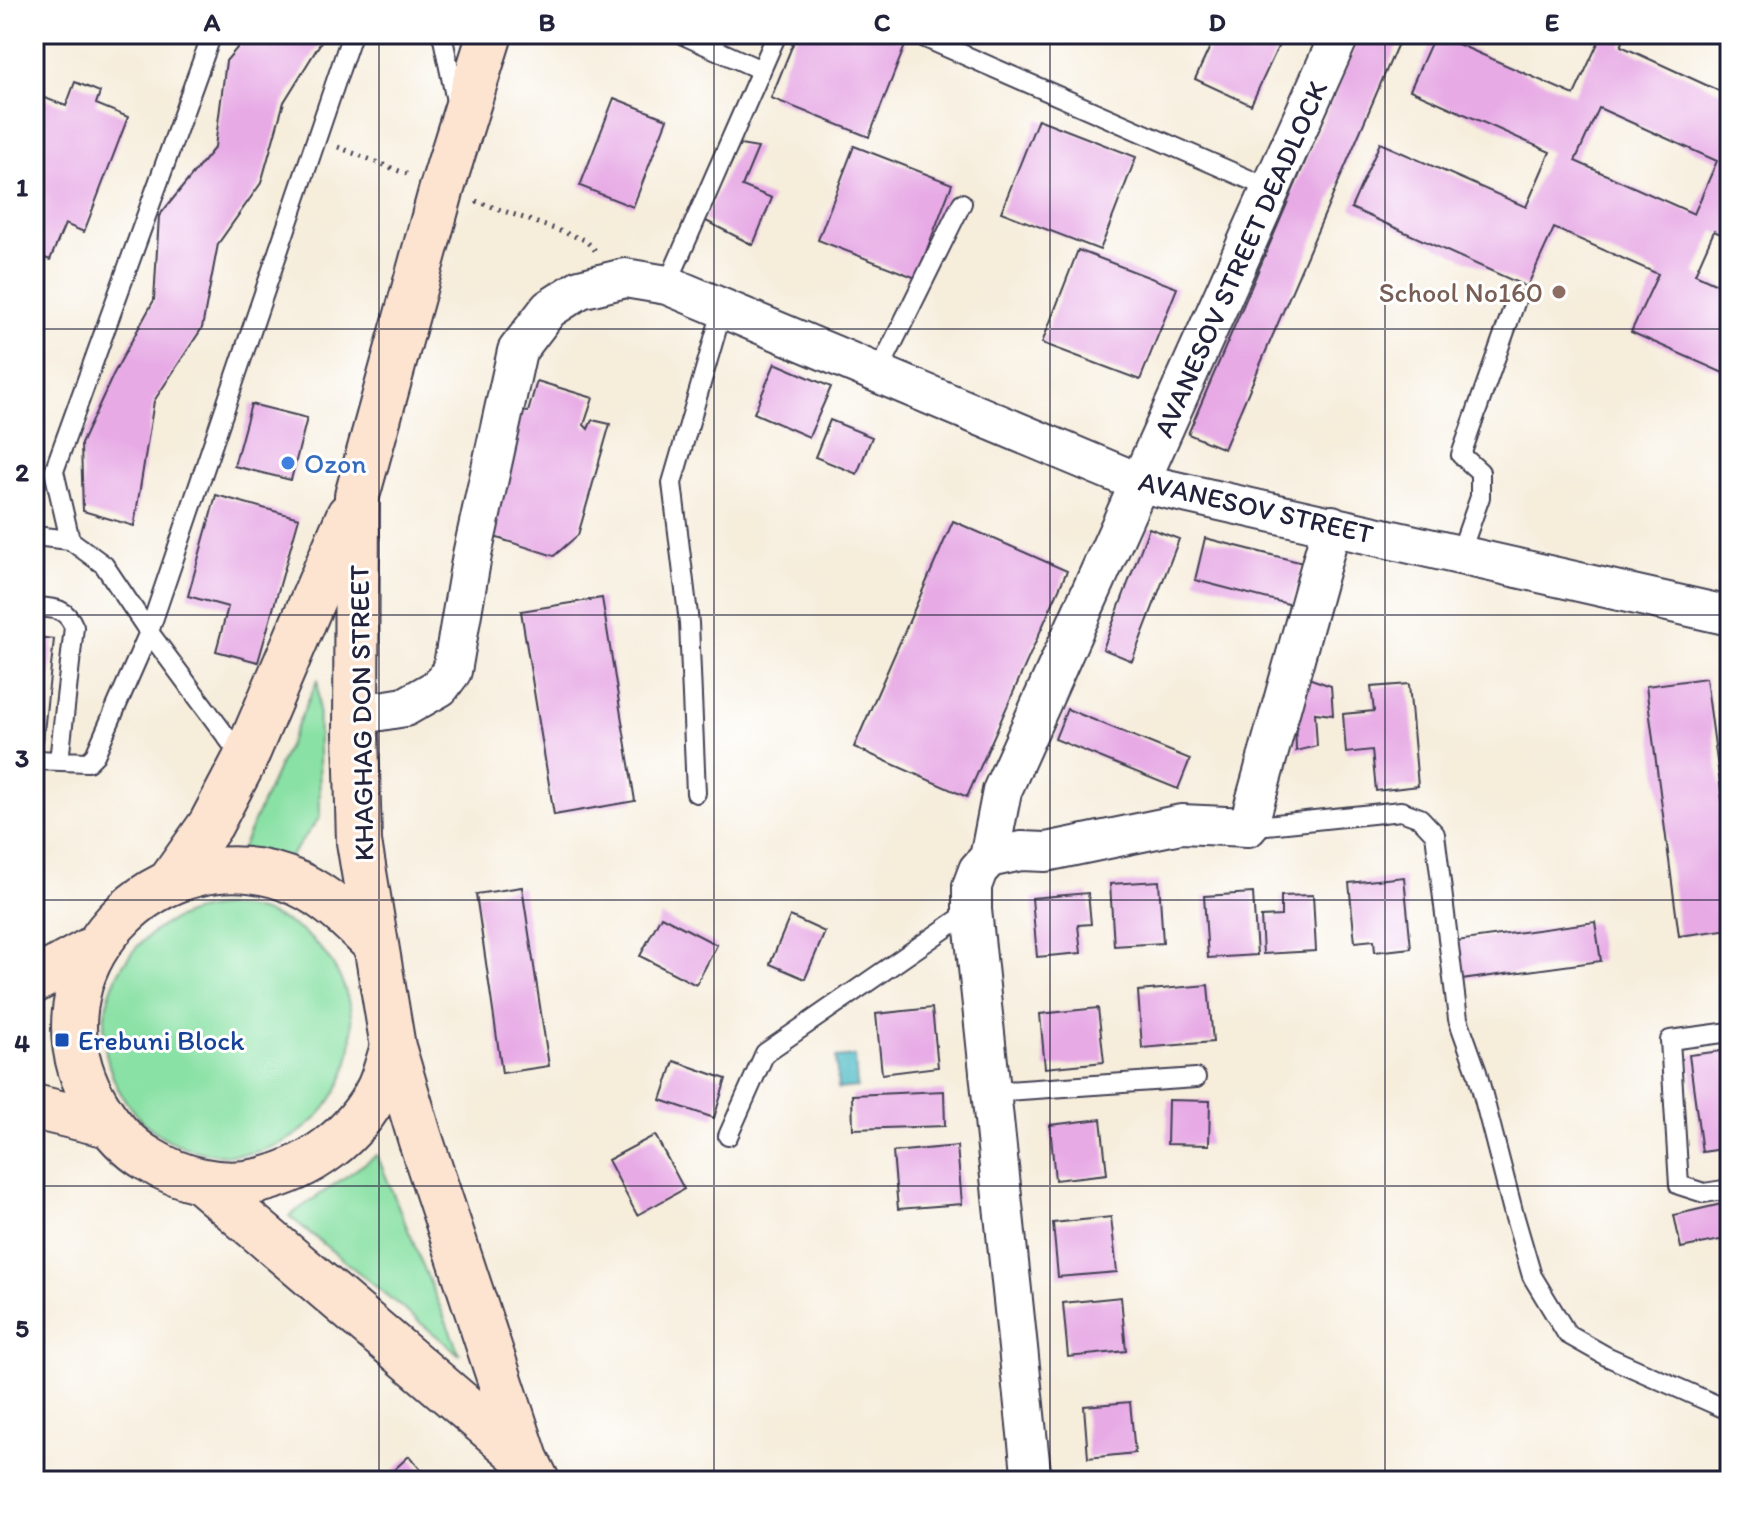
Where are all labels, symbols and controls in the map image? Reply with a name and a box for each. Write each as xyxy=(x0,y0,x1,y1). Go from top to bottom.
text: A xyxy=(203,6,221,38)
text: B xyxy=(539,6,556,38)
text: C xyxy=(874,6,891,38)
text: D xyxy=(1208,6,1226,38)
text: E xyxy=(1545,6,1559,38)
street label: AVANESOV STREET DEADLOCK xyxy=(1146,75,1334,442)
text: 1 xyxy=(16,171,28,203)
place label: School No160 xyxy=(1379,275,1543,309)
marker: School No160 xyxy=(1550,283,1568,301)
place label: Ozon xyxy=(304,446,366,480)
marker: Ozon xyxy=(279,454,297,472)
text: 2 xyxy=(15,456,29,488)
street label: AVANESOV STREET xyxy=(1135,463,1377,551)
street label: KHAGHAG DON STREET xyxy=(341,564,381,862)
text: 3 xyxy=(15,742,29,774)
place label: Erebuni Block xyxy=(78,1023,245,1057)
text: 4 xyxy=(14,1027,30,1059)
marker: Erebuni Block xyxy=(53,1031,71,1049)
text: 5 xyxy=(15,1312,29,1344)

